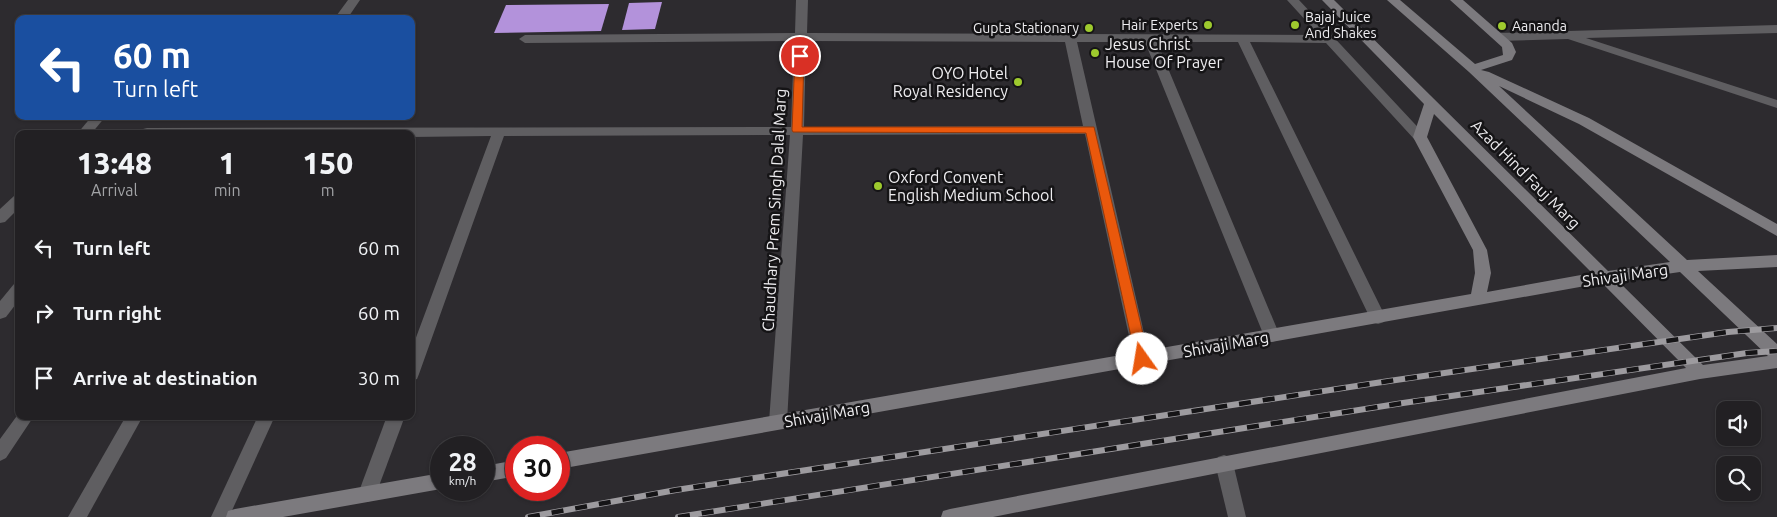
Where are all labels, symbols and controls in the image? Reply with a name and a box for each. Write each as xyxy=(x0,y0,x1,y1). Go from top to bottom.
place label: Bajaj Juice And Shakes xyxy=(1305,9,1377,41)
place label: Hair Experts xyxy=(1121,17,1198,33)
place label: Aananda xyxy=(1512,18,1567,34)
marker: Hair Experts xyxy=(1202,19,1214,31)
marker: Bajaj Juice And Shakes xyxy=(1289,19,1301,31)
place label: Gupta Stationary xyxy=(973,20,1079,36)
marker: Aananda xyxy=(1496,20,1508,32)
marker: Gupta Stationary xyxy=(1083,22,1095,34)
icon: left xyxy=(30,35,95,100)
text: 60 m xyxy=(113,35,191,75)
pin xyxy=(779,35,821,77)
place label: Jesus Christ House Of Prayer xyxy=(1105,35,1223,71)
icon: arrive xyxy=(786,42,814,70)
marker: Jesus Christ House Of Prayer xyxy=(1089,47,1101,59)
place label: OYO Hotel Royal Residency xyxy=(893,64,1008,100)
text: Turn left xyxy=(113,76,198,101)
marker: OYO Hotel Royal Residency xyxy=(1012,76,1024,88)
street label: Chaudhary Prem Singh Dalal Marg xyxy=(759,88,789,332)
street label: Azad Hind Fauj Marg xyxy=(1468,116,1584,232)
text: 13:48 xyxy=(77,146,152,180)
text: 1 xyxy=(219,146,236,180)
text: 150 xyxy=(302,146,353,180)
place label: Oxford Convent English Medium School xyxy=(888,168,1054,204)
marker: Oxford Convent English Medium School xyxy=(872,180,884,192)
text: Arrival xyxy=(91,181,138,199)
text: min xyxy=(214,181,241,199)
text: m xyxy=(321,181,335,199)
icon: left xyxy=(30,234,58,262)
text: Turn left xyxy=(73,237,151,259)
text: 60 m xyxy=(358,237,400,259)
street label: Shivaji Marg xyxy=(1581,260,1669,290)
icon: right xyxy=(30,299,58,327)
text: Turn right xyxy=(73,302,161,324)
text: 60 m xyxy=(358,302,400,324)
street label: Shivaji Marg xyxy=(1182,328,1270,360)
position arrow xyxy=(1115,332,1167,384)
icon: arrive xyxy=(30,364,58,392)
text: Arrive at destination xyxy=(73,367,258,389)
text: 30 m xyxy=(358,367,400,389)
street label: Shivaji Marg xyxy=(783,398,871,430)
map controls xyxy=(1716,401,1761,501)
button: sound xyxy=(1716,401,1761,446)
speed limit sign: 30 xyxy=(505,436,570,501)
text: 28 xyxy=(448,448,477,476)
button: search xyxy=(1716,456,1761,501)
text: km/h xyxy=(449,474,476,487)

